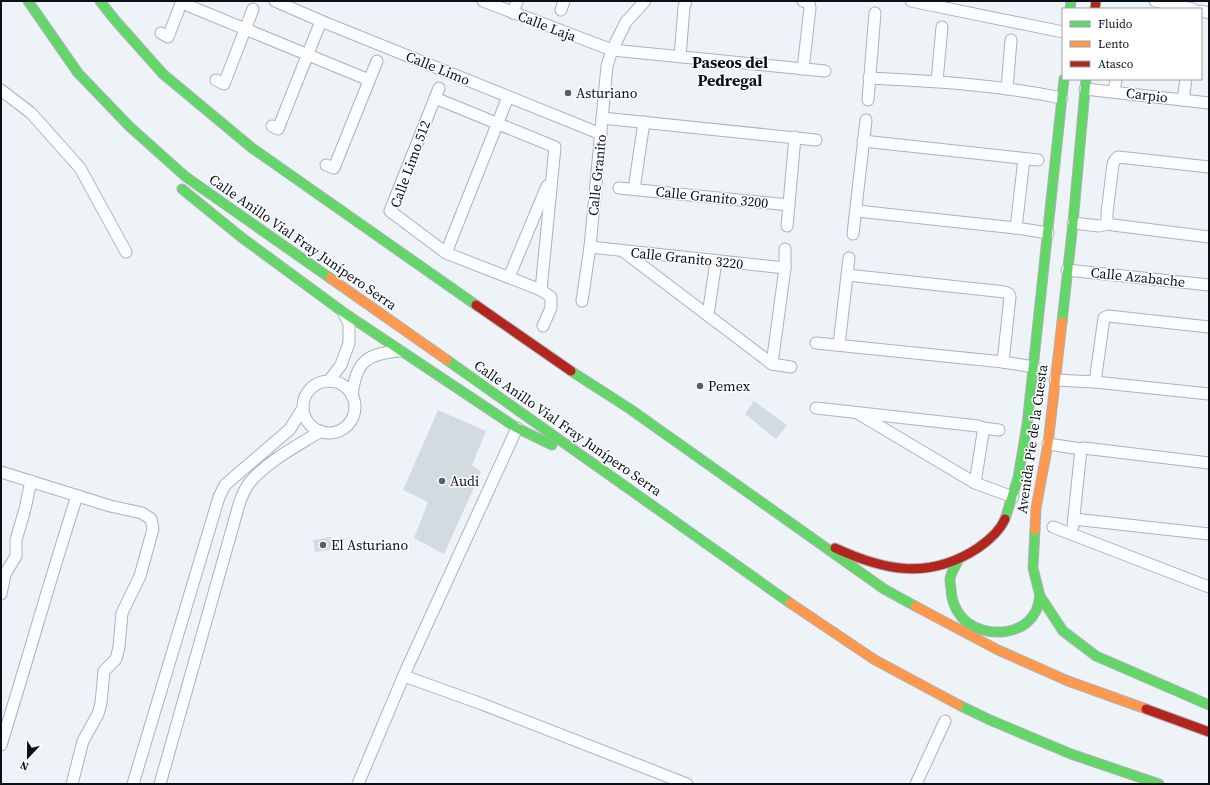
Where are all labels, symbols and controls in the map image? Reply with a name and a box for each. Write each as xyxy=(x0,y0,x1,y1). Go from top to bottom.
street label: Calle Laja xyxy=(515,6,580,47)
legend xyxy=(1062,8,1202,80)
text: Fluido xyxy=(1098,16,1133,32)
text: Lento xyxy=(1098,36,1129,52)
street label: Calle Limo xyxy=(403,46,473,90)
district label: Paseos del Pedregal xyxy=(692,51,768,91)
text: Atasco xyxy=(1098,56,1134,72)
place label: Asturiano xyxy=(576,83,638,103)
street label: Carpio xyxy=(1125,83,1169,108)
marker: Asturiano xyxy=(563,88,573,98)
street label: Calle Limo 512 xyxy=(385,117,435,211)
street label: Calle Granito xyxy=(583,133,611,217)
street label: Calle Anillo Vial Fray Junípero Serra xyxy=(205,169,402,315)
street label: Calle Granito 3200 xyxy=(655,181,769,213)
street label: Calle Granito 3220 xyxy=(630,242,744,274)
street label: Calle Azabache xyxy=(1090,262,1186,292)
street label: Calle Anillo Vial Fray Junípero Serra xyxy=(470,355,667,501)
street label: Avenida Pie de la Cuesta xyxy=(1012,362,1053,515)
place label: Pemex xyxy=(708,376,751,396)
marker: Pemex xyxy=(695,381,705,391)
place label: Audi xyxy=(450,471,479,491)
marker: Audi xyxy=(437,476,447,486)
place label: El Asturiano xyxy=(331,535,409,555)
marker: El Asturiano xyxy=(318,540,328,550)
north arrow xyxy=(8,737,48,777)
text: N xyxy=(18,757,31,774)

